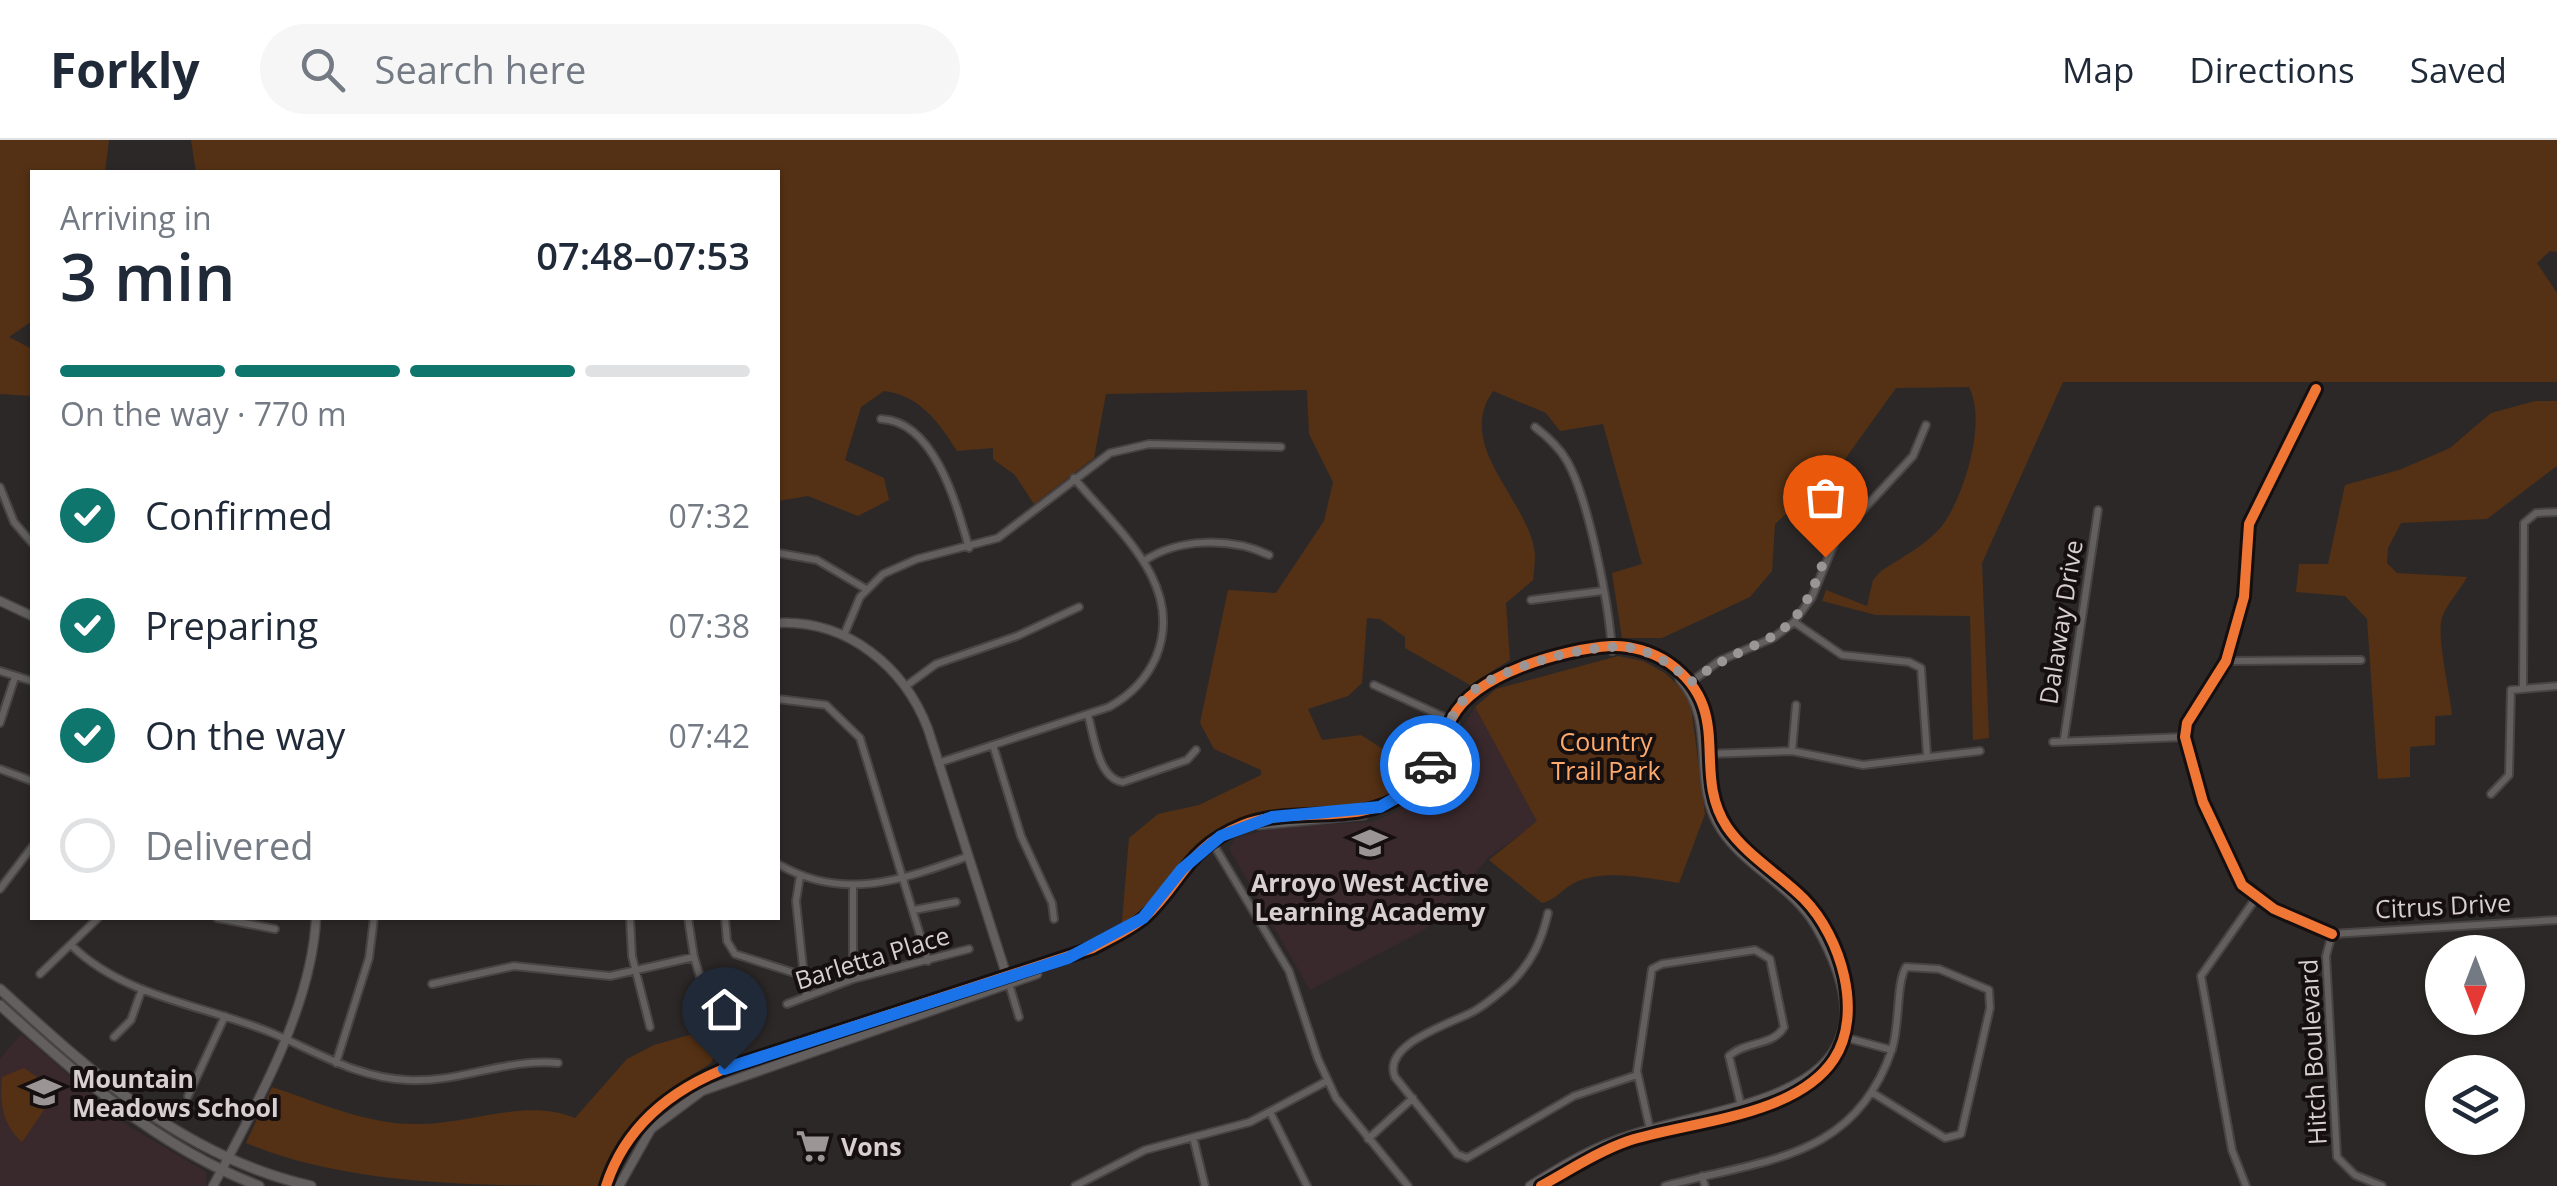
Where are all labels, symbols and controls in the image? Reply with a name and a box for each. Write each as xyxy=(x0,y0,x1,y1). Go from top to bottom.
search box xyxy=(260,24,960,114)
text: Forkly xyxy=(50,37,200,102)
icon: search xyxy=(295,42,350,97)
text: Search here xyxy=(375,43,586,95)
text: Map xyxy=(2062,46,2134,93)
text: Directions xyxy=(2189,46,2355,93)
text: Saved xyxy=(2410,46,2507,93)
text: Arriving in xyxy=(60,196,212,239)
text: 07:48–07:53 xyxy=(536,229,750,281)
text: 3 min xyxy=(60,232,235,320)
text: On the way · 770 m xyxy=(60,392,347,435)
pin xyxy=(1783,455,1868,558)
icon: bag xyxy=(1798,470,1853,525)
icon: check xyxy=(60,488,115,543)
text: Confirmed xyxy=(145,489,333,541)
text: 07:32 xyxy=(668,494,750,537)
street label: Dalaway Drive xyxy=(2030,538,2090,706)
icon: check xyxy=(60,598,115,653)
text: Preparing xyxy=(145,599,318,651)
text: 07:38 xyxy=(668,604,750,647)
icon: check xyxy=(60,708,115,763)
text: On the way xyxy=(145,709,345,761)
text: 07:42 xyxy=(668,714,750,757)
courier xyxy=(1380,715,1480,815)
park label: Country Trail Park xyxy=(1551,724,1661,787)
icon: car xyxy=(1403,738,1458,793)
text: Delivered xyxy=(145,819,314,871)
school or university icon: Arroyo West Active Learning Academy xyxy=(1351,824,1389,862)
place label: Arroyo West Active Learning Academy xyxy=(1251,865,1489,928)
street label: Citrus Drive xyxy=(2374,884,2512,926)
street label: Barletta Place xyxy=(790,917,954,997)
north arrow xyxy=(2425,935,2525,1035)
map controls xyxy=(2425,935,2525,1155)
street label: Hitch Boulevard xyxy=(2290,958,2334,1146)
pin xyxy=(682,967,767,1070)
icon: home xyxy=(697,982,752,1037)
button: layers xyxy=(2425,1055,2525,1155)
place label: Mountain Meadows School xyxy=(72,1061,279,1124)
school or university icon: Mountain Meadows School xyxy=(25,1073,63,1111)
supermarket icon: Vons xyxy=(794,1127,832,1165)
place label: Vons xyxy=(841,1129,902,1163)

